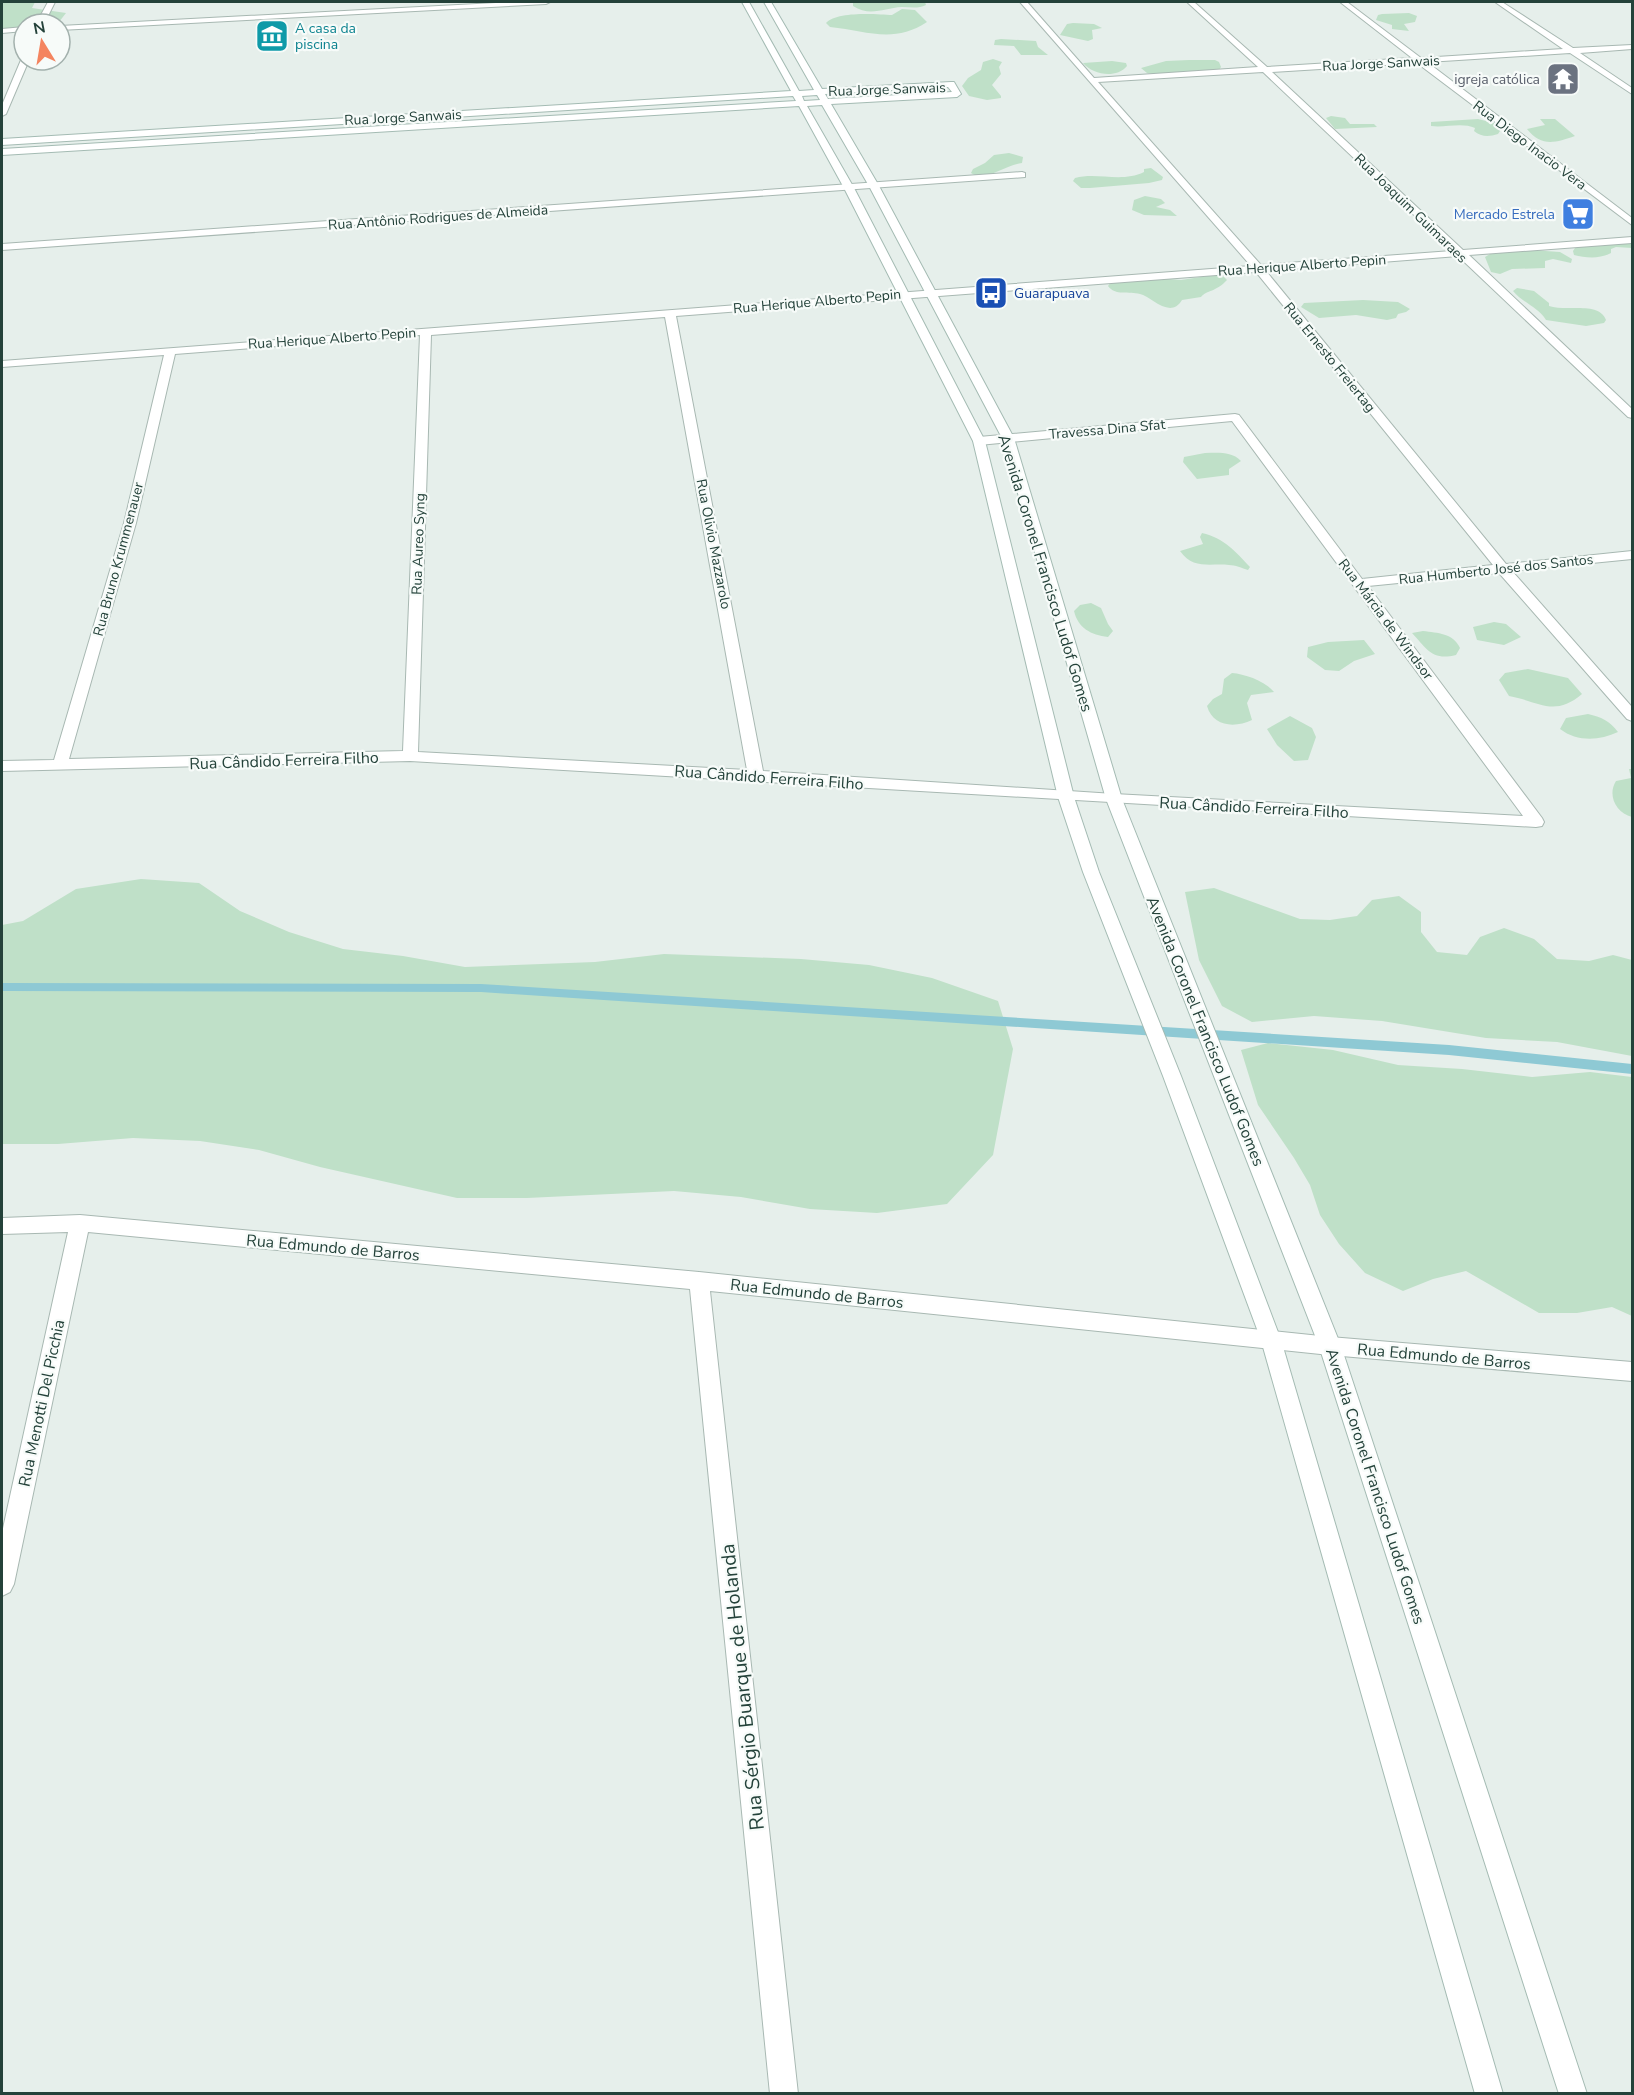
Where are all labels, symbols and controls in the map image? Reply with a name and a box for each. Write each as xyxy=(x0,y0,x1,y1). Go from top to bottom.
north arrow xyxy=(12,12,72,72)
text: N xyxy=(31,16,47,40)
museum icon: A casa da piscina xyxy=(254,18,290,54)
place label: A casa da piscina xyxy=(295,19,356,54)
street label: Rua Jorge Sanwais xyxy=(1322,51,1441,76)
temple icon: igreja católica xyxy=(1545,61,1581,97)
place label: igreja católica xyxy=(1454,70,1540,89)
street label: Rua Jorge Sanwais xyxy=(828,78,946,101)
street label: Rua Diego Inacio Vera xyxy=(1469,96,1590,194)
street label: Rua Jorge Sanwais xyxy=(344,105,463,130)
street label: Rua Joaquim Guimaraes xyxy=(1350,149,1471,267)
supermarket icon: Mercado Estrela xyxy=(1560,196,1596,232)
street label: Rua Antônio Rodrigues de Almeida xyxy=(327,200,549,235)
place label: Mercado Estrela xyxy=(1454,205,1555,224)
street label: Rua Herique Alberto Pepin xyxy=(1217,250,1387,281)
bus stop icon: Guarapuava xyxy=(973,275,1009,311)
place label: Guarapuava xyxy=(1014,284,1090,303)
street label: Rua Herique Alberto Pepin xyxy=(732,285,902,318)
street label: Rua Ernesto Freiertag xyxy=(1279,298,1380,416)
street label: Rua Herique Alberto Pepin xyxy=(247,323,417,354)
street label: Travessa Dina Sfat xyxy=(1048,415,1166,444)
street label: Avenida Coronel Francisco Ludof Gomes xyxy=(992,432,1098,715)
street label: Rua Olivio Mazzarolo xyxy=(692,477,736,611)
street label: Rua Bruno Krummenauer xyxy=(89,480,148,638)
street label: Rua Aureo Syng xyxy=(407,493,430,595)
street label: Rua Humberto José dos Santos xyxy=(1398,550,1595,589)
street label: Rua Márcia de Windsor xyxy=(1334,555,1437,684)
street label: Rua Cândido Ferreira Filho xyxy=(189,747,379,775)
street label: Rua Cândido Ferreira Filho xyxy=(674,760,864,796)
street label: Rua Cândido Ferreira Filho xyxy=(1159,792,1349,824)
street label: Avenida Coronel Francisco Ludof Gomes xyxy=(1141,893,1269,1170)
street label: Rua Edmundo de Barros xyxy=(245,1229,421,1267)
street label: Rua Edmundo de Barros xyxy=(729,1274,905,1314)
street label: Rua Menotti Del Picchia xyxy=(14,1318,70,1489)
street label: Rua Edmundo de Barros xyxy=(1356,1338,1532,1376)
street label: Avenida Coronel Francisco Ludof Gomes xyxy=(1320,1345,1430,1627)
street label: Rua Sérgio Buarque de Holanda xyxy=(714,1542,771,1832)

